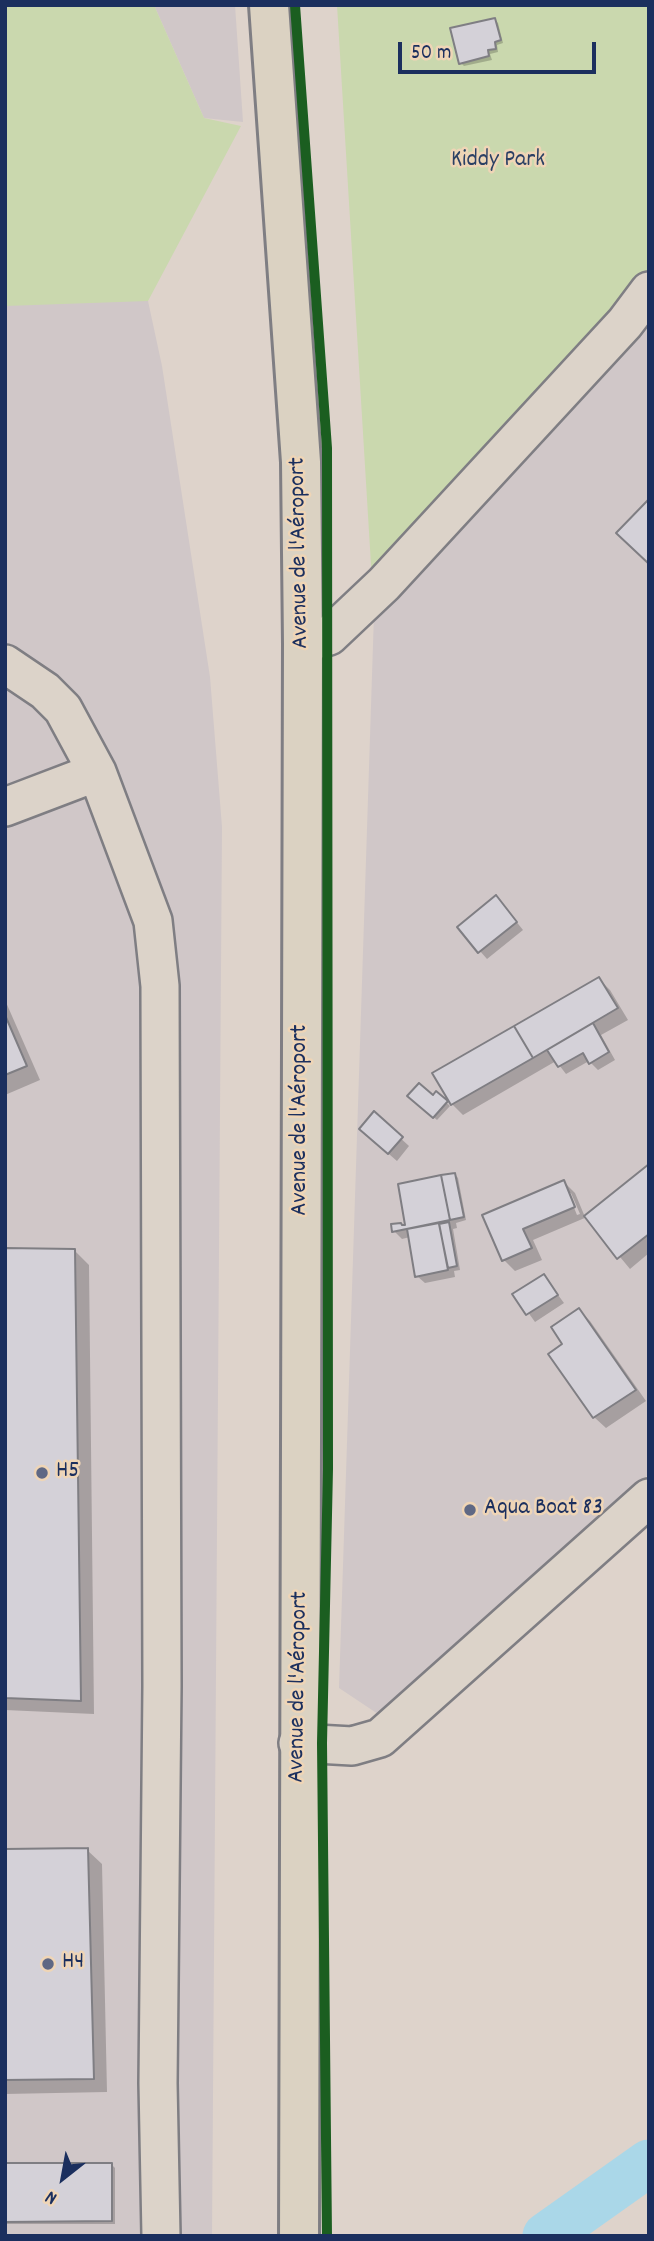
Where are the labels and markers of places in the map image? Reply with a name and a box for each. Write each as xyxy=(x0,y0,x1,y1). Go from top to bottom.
place label: H5 xyxy=(56,1459,79,1487)
marker: H5 xyxy=(34,1465,50,1481)
place label: Aqua Boat 83 xyxy=(484,1496,603,1524)
marker: Aqua Boat 83 xyxy=(462,1502,478,1518)
place label: H4 xyxy=(62,1950,84,1978)
marker: H4 xyxy=(40,1956,56,1972)

